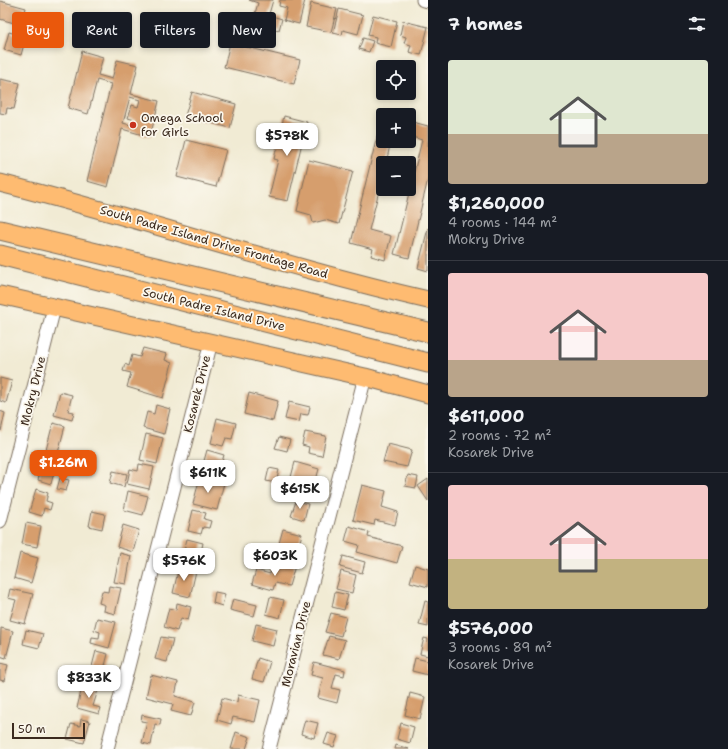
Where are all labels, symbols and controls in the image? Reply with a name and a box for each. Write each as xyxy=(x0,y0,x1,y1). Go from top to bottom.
chip: Buy xyxy=(12,12,64,48)
chip: Rent xyxy=(72,12,132,48)
chip: Filters xyxy=(140,12,210,48)
chip: New xyxy=(218,12,276,48)
text: 7 homes xyxy=(448,13,523,35)
icon: filters xyxy=(686,13,708,35)
map controls xyxy=(376,60,416,196)
button: locate xyxy=(376,60,416,100)
icon: home xyxy=(542,86,614,158)
button: + xyxy=(376,108,416,148)
place label: Omega School for Girls xyxy=(141,110,224,140)
marker: Omega School for Girls xyxy=(128,120,138,130)
pin: $578K xyxy=(259,123,315,157)
text: $578K xyxy=(265,127,309,144)
button: − xyxy=(376,156,416,196)
text: $1,260,000 xyxy=(448,192,545,214)
street label: South Padre Island Drive Frontage Road xyxy=(98,202,330,282)
text: 4 rooms · 144 m² xyxy=(448,214,557,231)
text: Mokry Drive xyxy=(448,231,525,248)
street label: South Padre Island Drive xyxy=(141,284,287,334)
icon: home xyxy=(542,299,614,371)
street label: Kosarek Drive xyxy=(180,353,214,435)
street label: Mokry Drive xyxy=(17,354,49,427)
text: $611,000 xyxy=(448,405,524,427)
text: 2 rooms · 72 m² xyxy=(448,427,552,444)
text: Kosarek Drive xyxy=(448,444,534,461)
pin: $1.26M xyxy=(30,450,96,484)
text: $1.26M xyxy=(39,454,87,471)
pin: $611K xyxy=(180,460,236,494)
text: $611K xyxy=(189,464,227,481)
pin: $615K xyxy=(272,476,328,510)
text: $615K xyxy=(280,480,320,497)
icon: home xyxy=(542,511,614,583)
pin: $603K xyxy=(247,543,303,577)
text: $603K xyxy=(253,547,297,564)
pin: $576K xyxy=(156,548,212,582)
text: $576K xyxy=(162,552,206,569)
street label: Moravian Drive xyxy=(278,599,315,689)
text: $576,000 xyxy=(448,617,533,639)
text: 3 rooms · 89 m² xyxy=(448,639,552,656)
text: Kosarek Drive xyxy=(448,656,534,673)
pin: $833K xyxy=(61,665,117,699)
text: $833K xyxy=(67,669,111,686)
scale bar xyxy=(12,721,85,740)
text: 50 m xyxy=(18,722,46,737)

